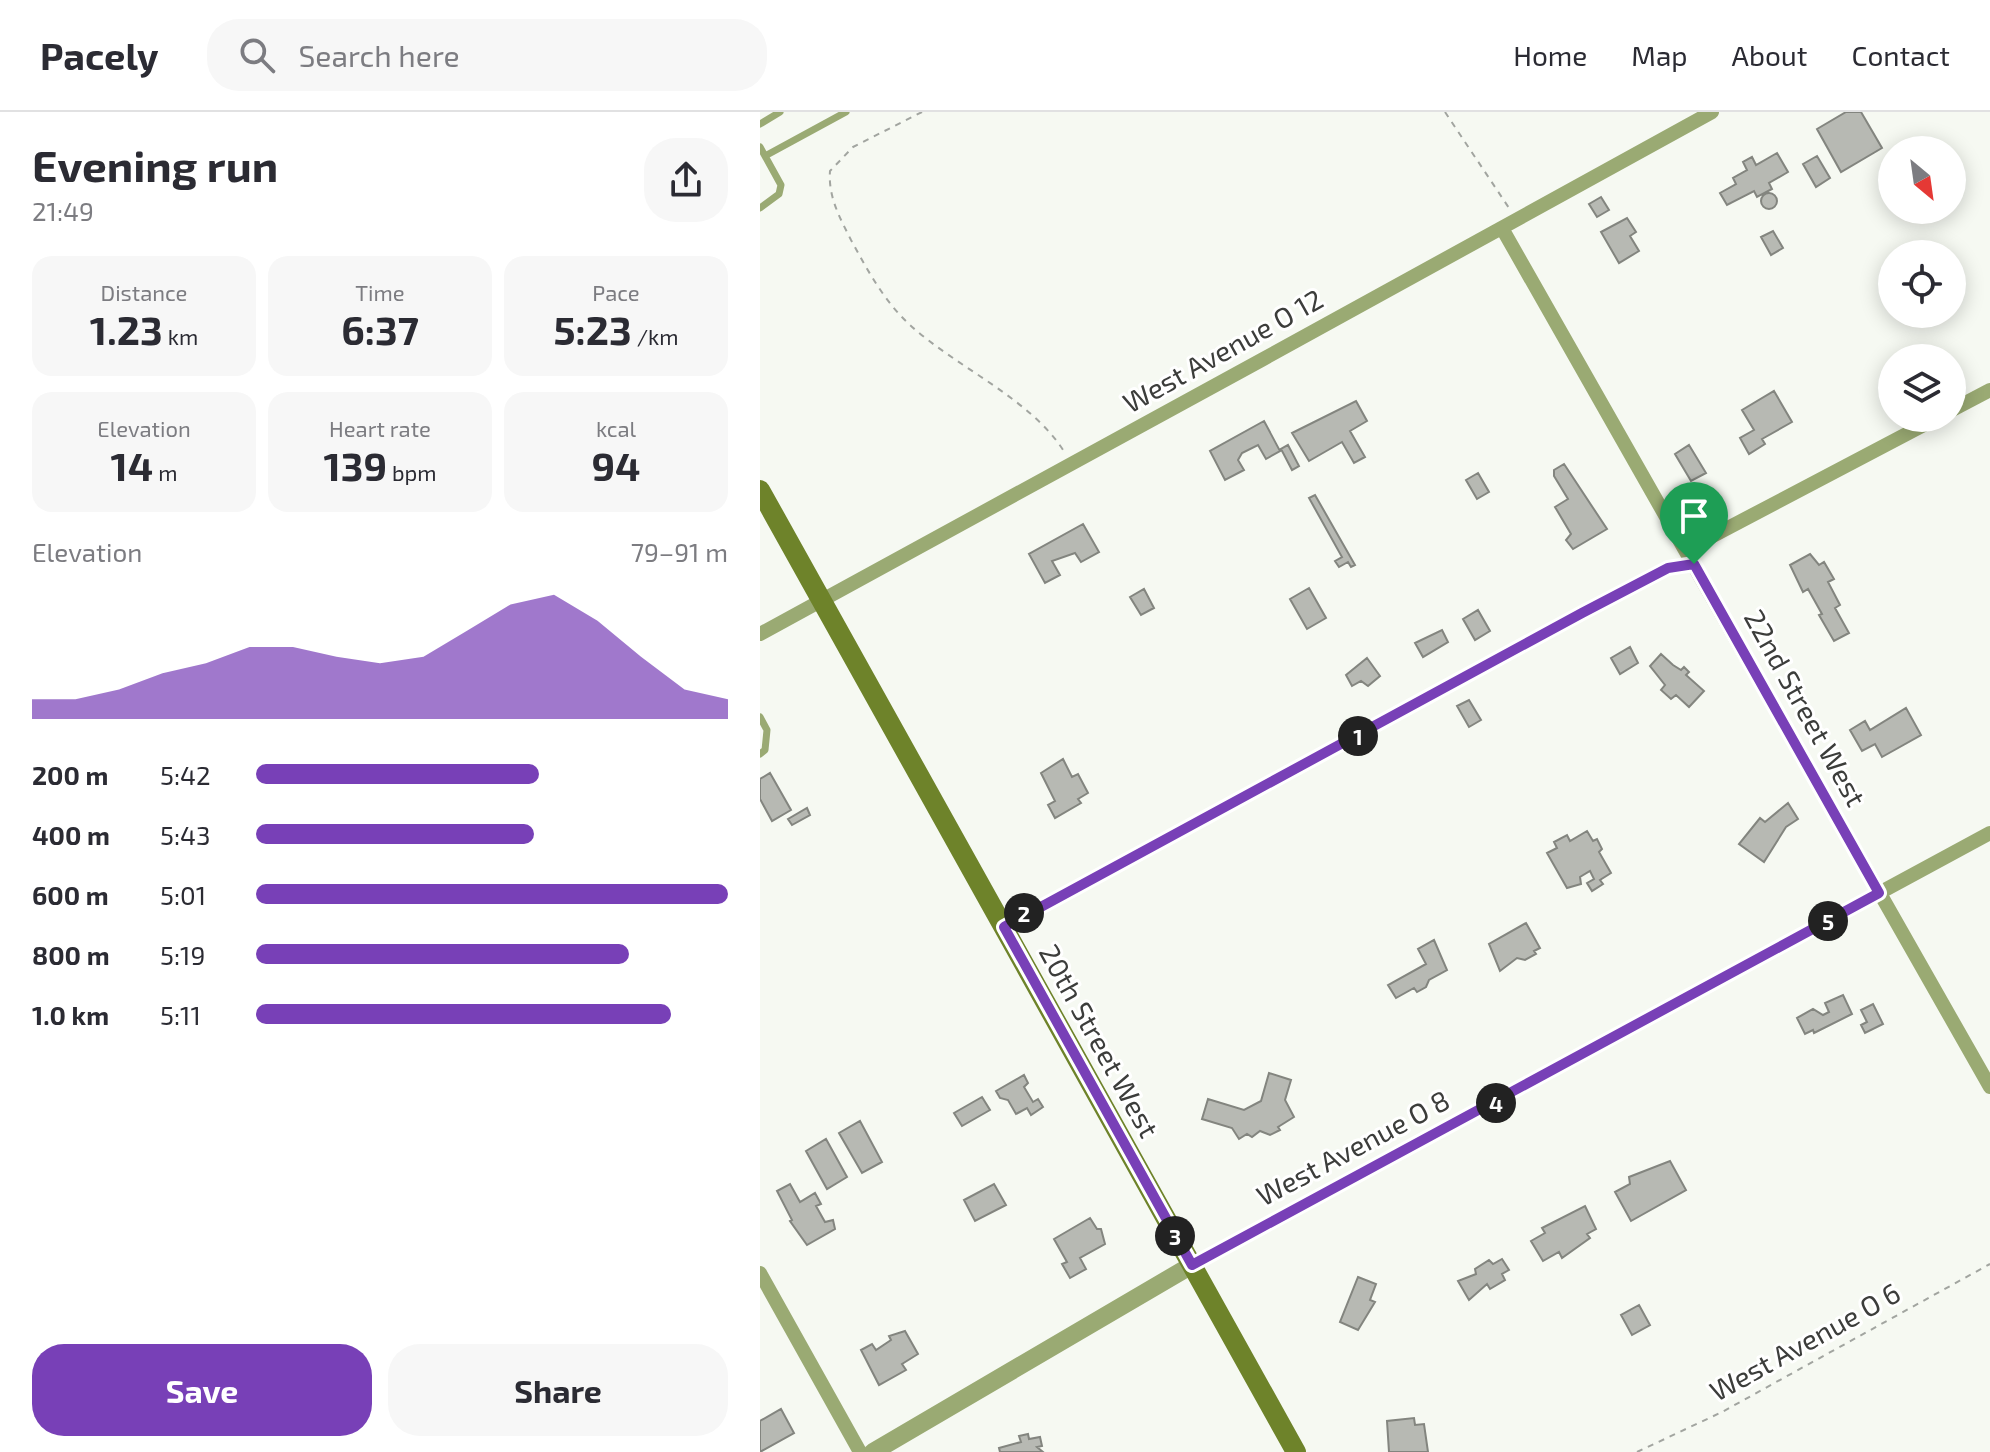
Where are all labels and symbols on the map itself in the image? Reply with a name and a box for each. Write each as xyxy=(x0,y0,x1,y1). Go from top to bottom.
north arrow xyxy=(1878,136,1966,224)
street label: West Avenue O 12 xyxy=(1117,281,1328,419)
pin xyxy=(1660,482,1728,564)
street label: 22nd Street West xyxy=(1738,603,1874,812)
pin: 1 xyxy=(1338,716,1378,756)
pin: 2 xyxy=(1004,893,1044,933)
pin: 5 xyxy=(1808,901,1848,941)
street label: 20th Street West xyxy=(1033,938,1167,1143)
street label: West Avenue O 8 xyxy=(1250,1082,1455,1212)
pin: 4 xyxy=(1476,1083,1516,1123)
pin: 3 xyxy=(1155,1216,1195,1256)
street label: West Avenue O 6 xyxy=(1703,1275,1906,1408)

